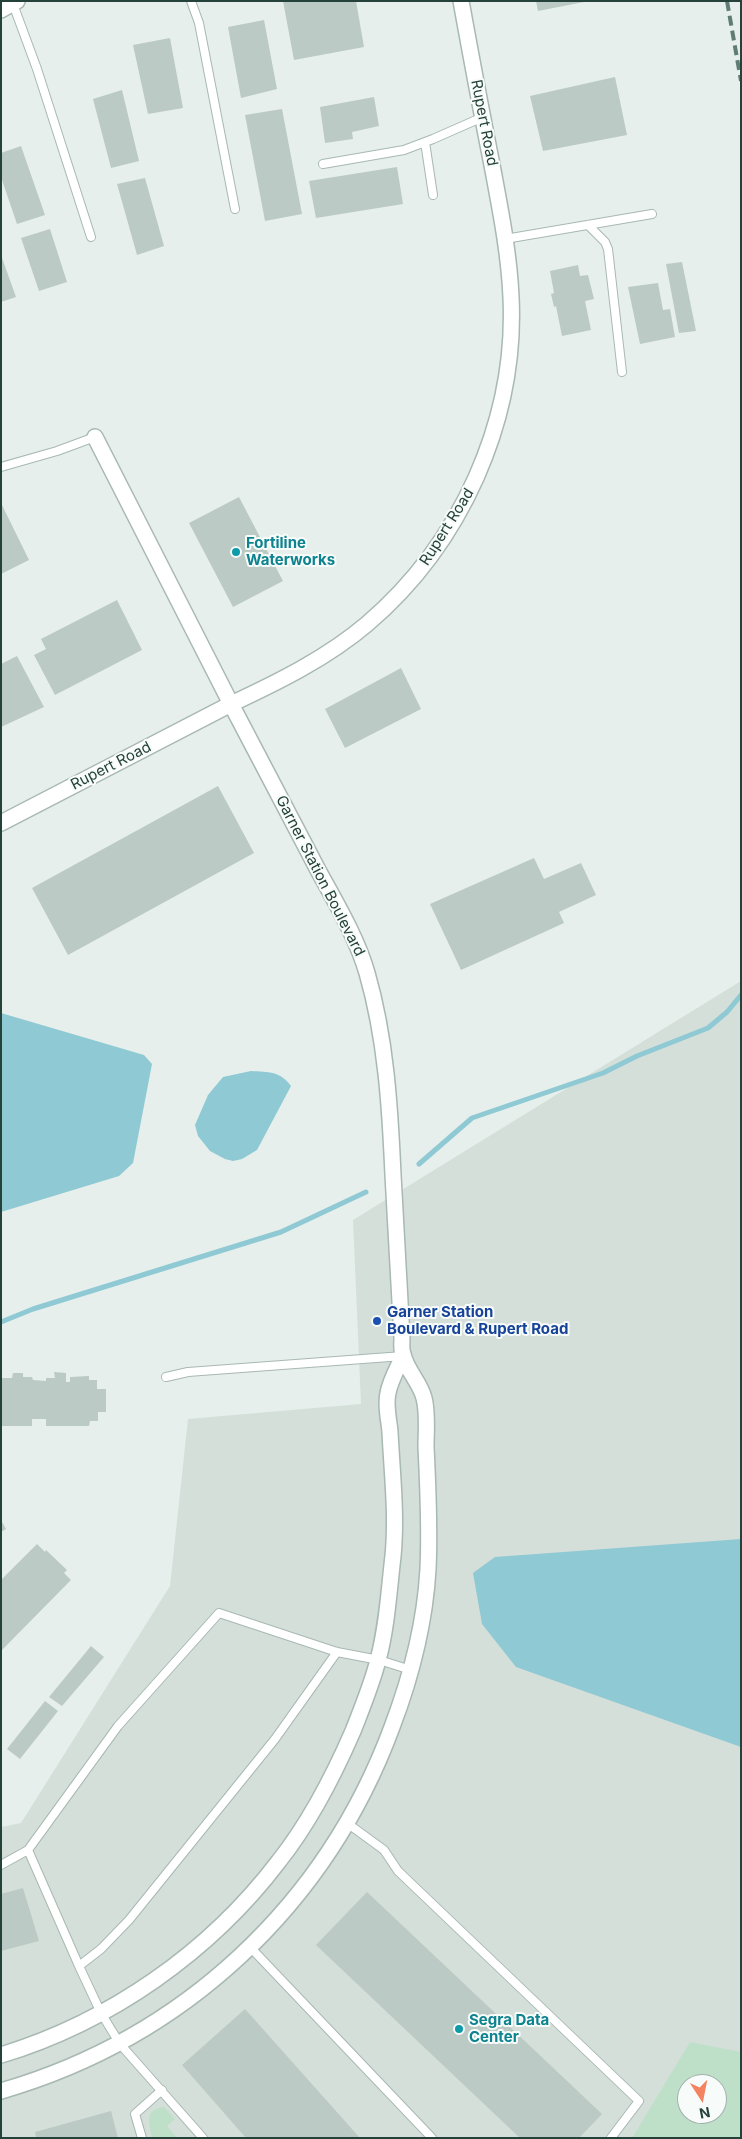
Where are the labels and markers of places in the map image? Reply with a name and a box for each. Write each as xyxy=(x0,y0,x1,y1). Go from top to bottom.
place label: Fortiline Waterworks xyxy=(246,534,335,569)
marker: Fortiline Waterworks xyxy=(230,546,242,558)
place label: Garner Station Boulevard & Rupert Road xyxy=(387,1303,568,1338)
marker: Garner Station Boulevard & Rupert Road xyxy=(371,1315,383,1327)
place label: Segra Data Center xyxy=(469,2011,549,2046)
marker: Segra Data Center xyxy=(453,2023,465,2035)

